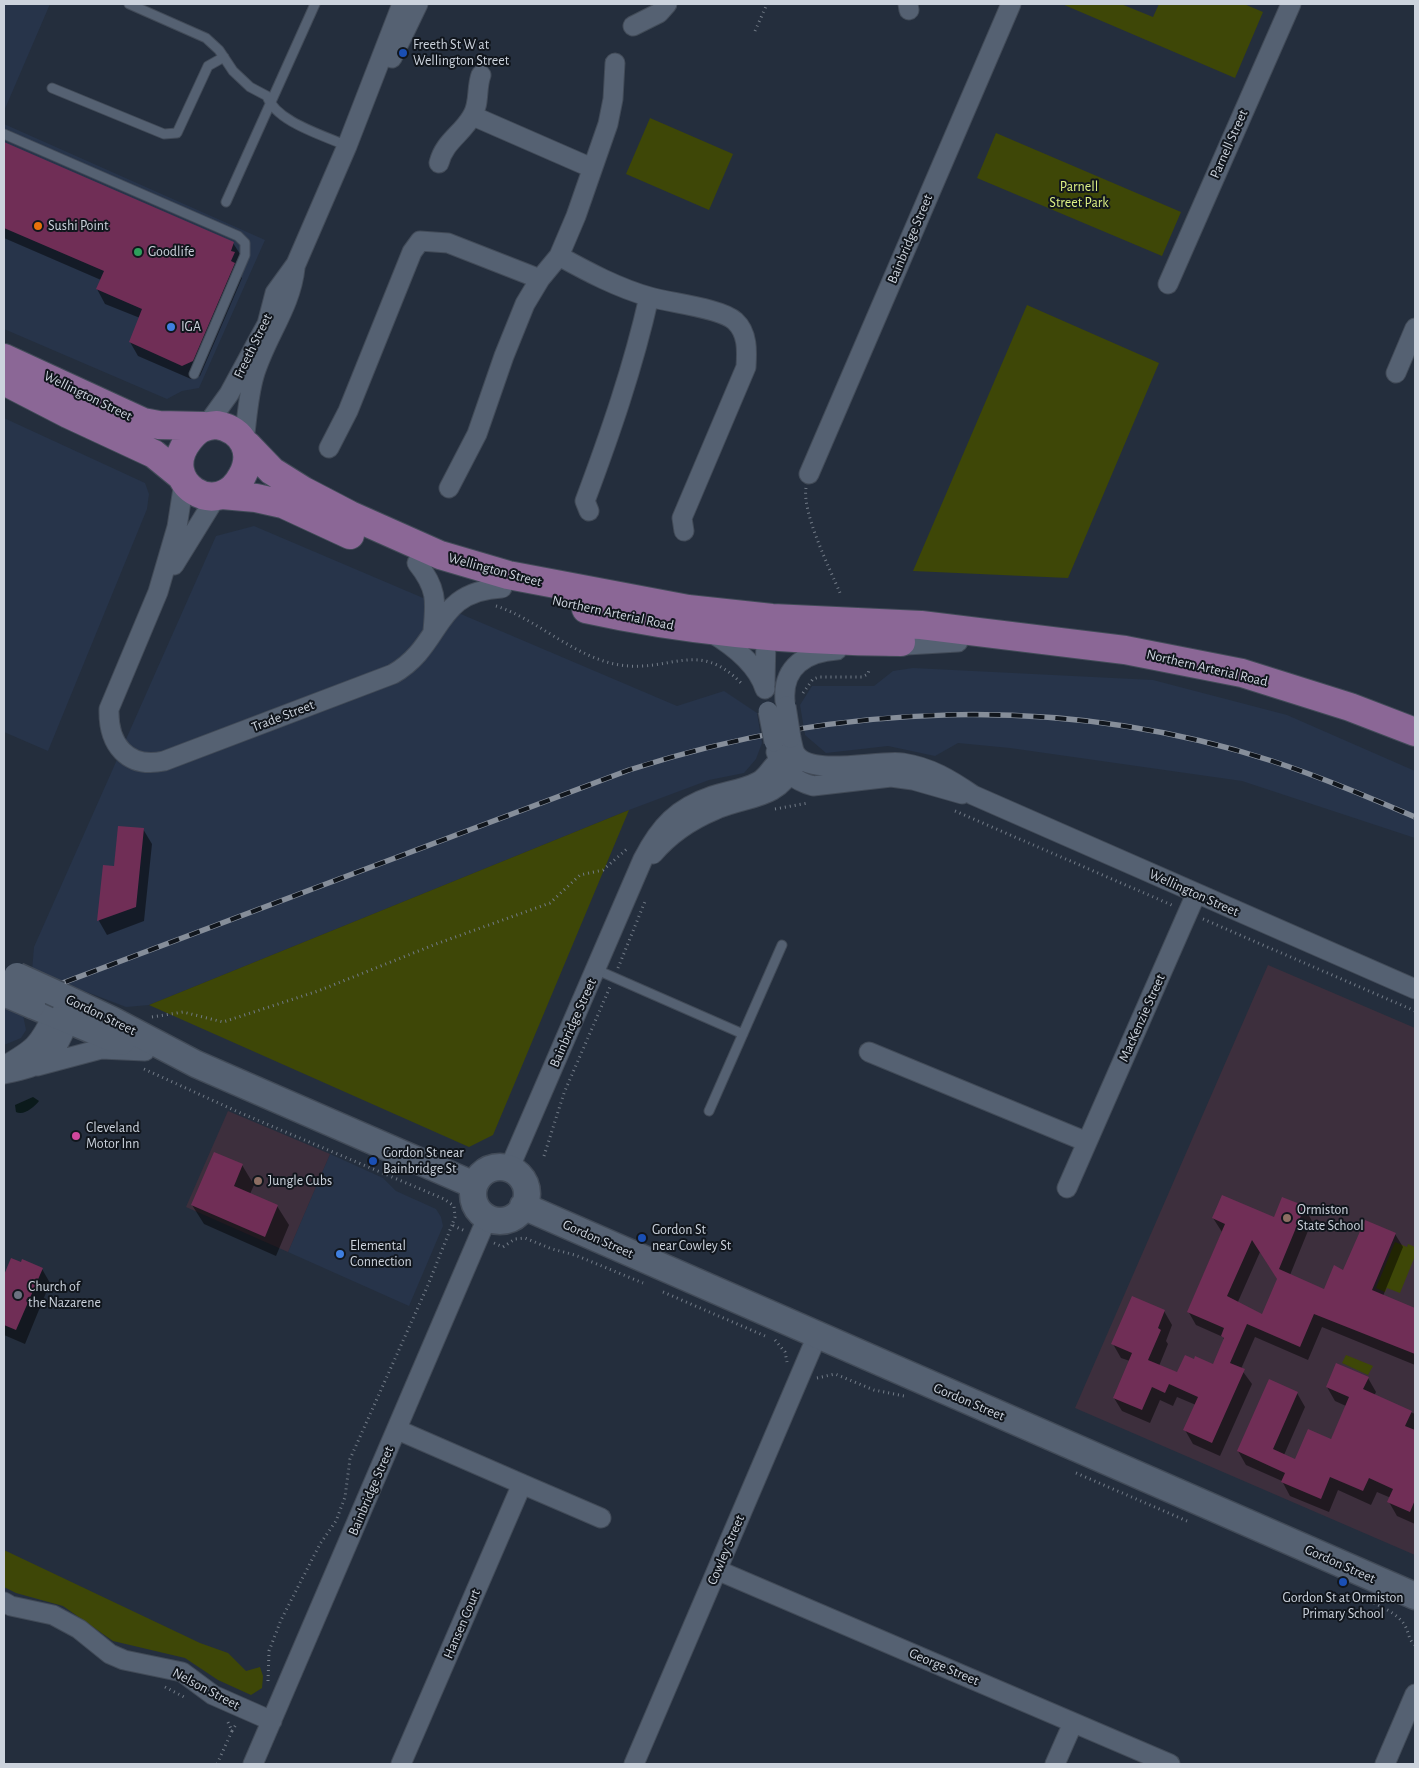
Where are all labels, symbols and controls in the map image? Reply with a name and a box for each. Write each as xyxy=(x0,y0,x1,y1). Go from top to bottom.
place label: Freeth St W at Wellington Street xyxy=(413,37,509,70)
marker: Freeth St W at Wellington Street xyxy=(397,47,409,59)
street label: Parnell Street xyxy=(1206,107,1252,181)
park label: Parnell Street Park xyxy=(1049,179,1109,212)
street label: Bainbridge Street xyxy=(884,192,936,286)
place label: Sushi Point xyxy=(48,218,109,234)
marker: Sushi Point xyxy=(32,220,44,232)
place label: Goodlife xyxy=(148,244,194,260)
marker: Goodlife xyxy=(132,246,144,258)
street label: Freeth Street xyxy=(230,311,276,381)
place label: IGA xyxy=(181,319,201,335)
marker: IGA xyxy=(165,321,177,333)
street label: Wellington Street xyxy=(41,367,135,425)
street label: Wellington Street xyxy=(446,549,544,591)
street label: Northern Arterial Road xyxy=(551,592,675,634)
street label: Northern Arterial Road xyxy=(1145,646,1269,690)
street label: Trade Street xyxy=(249,696,317,736)
street label: Wellington Street xyxy=(1147,866,1241,920)
street label: MacKenzie Street xyxy=(1115,972,1169,1064)
street label: Bainbridge Street xyxy=(546,976,600,1070)
street label: Gordon Street xyxy=(63,991,139,1039)
place label: Cleveland Motor Inn xyxy=(86,1120,140,1152)
marker: Cleveland Motor Inn xyxy=(70,1130,82,1142)
place label: Gordon St near Bainbridge St xyxy=(383,1145,464,1178)
marker: Gordon St near Bainbridge St xyxy=(367,1155,379,1167)
place label: Jungle Cubs xyxy=(268,1173,332,1189)
marker: Jungle Cubs xyxy=(252,1175,264,1187)
place label: Ormiston State School xyxy=(1297,1202,1364,1234)
marker: Ormiston State School xyxy=(1281,1212,1293,1224)
street label: Gordon Street xyxy=(560,1216,636,1262)
place label: Gordon St near Cowley St xyxy=(652,1222,731,1254)
marker: Gordon St near Cowley St xyxy=(636,1232,648,1244)
place label: Elemental Connection xyxy=(350,1238,412,1270)
marker: Elemental Connection xyxy=(334,1248,346,1260)
place label: Church of the Nazarene xyxy=(28,1279,101,1311)
marker: Church of the Nazarene xyxy=(12,1289,24,1301)
street label: Gordon Street xyxy=(931,1379,1007,1425)
street label: Bainbridge Street xyxy=(345,1444,397,1538)
street label: Cowley Street xyxy=(704,1513,748,1587)
street label: Gordon Street xyxy=(1302,1541,1378,1587)
marker: Gordon St at Ormiston Primary School xyxy=(1337,1576,1349,1588)
street label: Hansen Court xyxy=(440,1587,484,1661)
place label: Gordon St at Ormiston Primary School xyxy=(1283,1590,1403,1622)
street label: George Street xyxy=(906,1645,982,1689)
street label: Nelson Street xyxy=(170,1664,242,1714)

